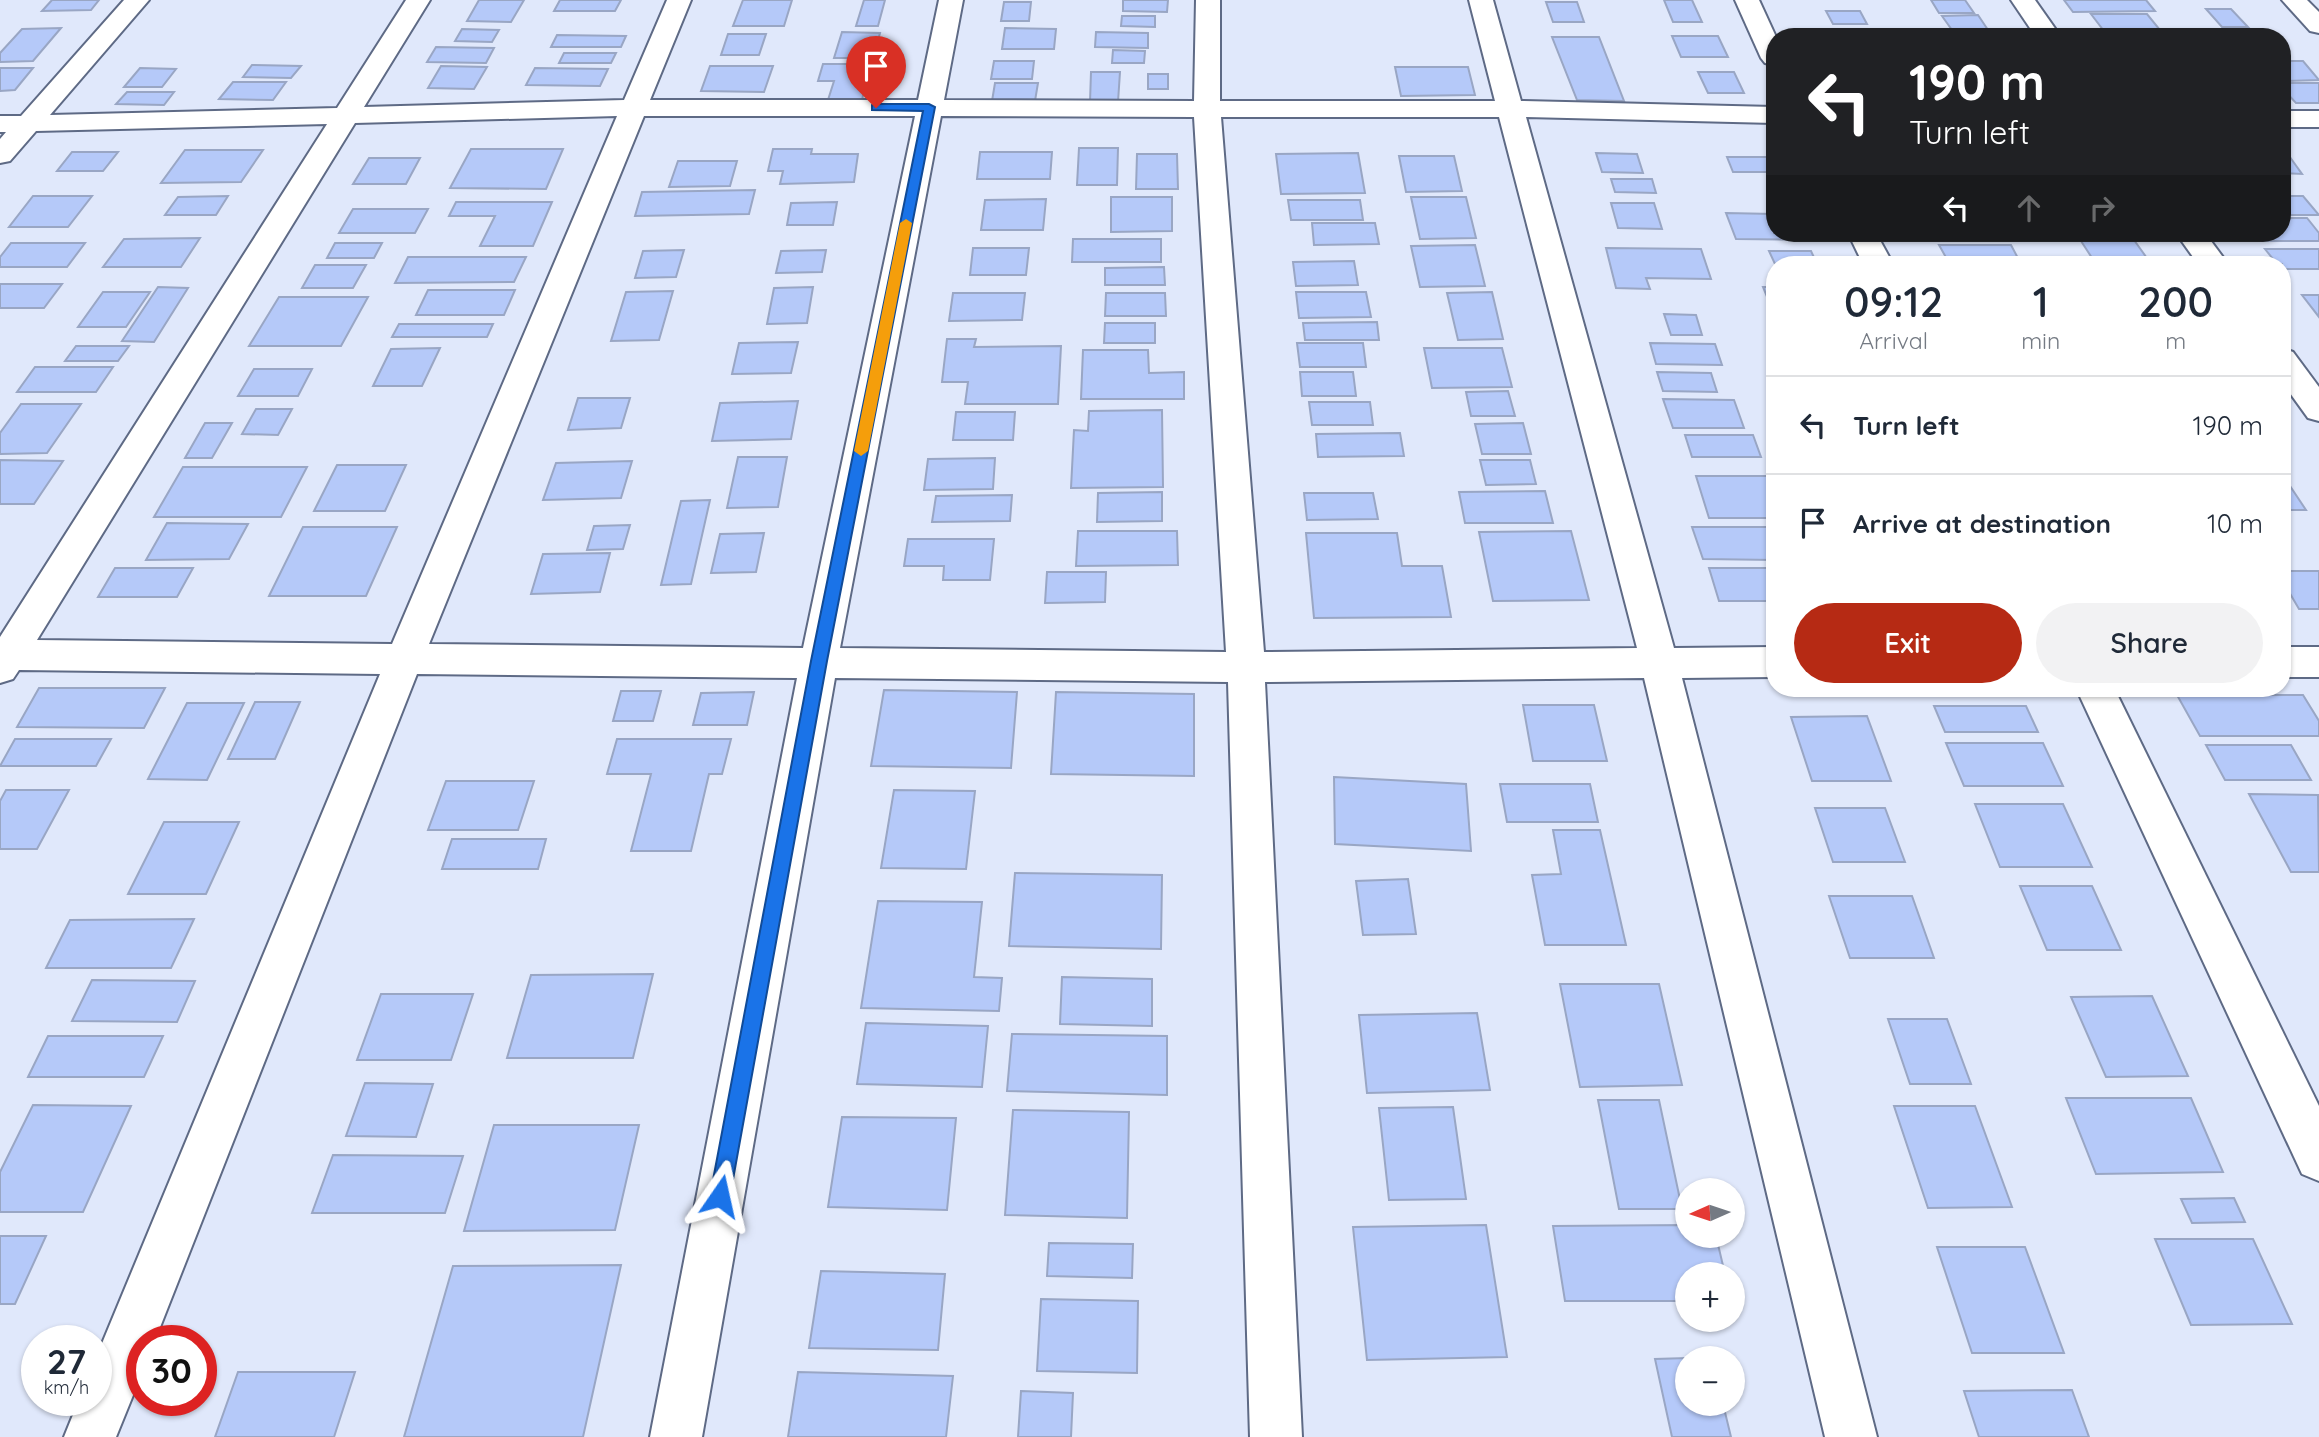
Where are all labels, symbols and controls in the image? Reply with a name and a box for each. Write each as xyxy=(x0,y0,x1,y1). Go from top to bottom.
pin xyxy=(846,36,906,108)
icon: arrive xyxy=(857,47,895,85)
text: 190 m xyxy=(1909,51,2045,112)
icon: left xyxy=(1794,56,1885,147)
text: Turn left xyxy=(1909,112,2030,152)
icon: left xyxy=(1937,189,1975,227)
icon: ahead xyxy=(2010,189,2048,227)
icon: right xyxy=(2083,189,2121,227)
text: 09:12 xyxy=(1844,275,1943,328)
text: 1 xyxy=(2033,275,2049,328)
text: 200 xyxy=(2138,275,2213,328)
text: Arrival xyxy=(1859,326,1928,355)
text: min xyxy=(2021,326,2060,355)
text: m xyxy=(2165,326,2186,355)
icon: left xyxy=(1794,406,1832,444)
text: Turn left xyxy=(1853,409,1960,442)
text: 190 m xyxy=(2193,409,2263,442)
icon: arrive xyxy=(1794,504,1832,542)
text: Arrive at destination xyxy=(1853,507,2111,540)
text: 10 m xyxy=(2207,507,2263,540)
button: Exit xyxy=(1794,603,2022,683)
button: Share xyxy=(2036,603,2263,683)
position arrow xyxy=(683,1159,757,1233)
north arrow xyxy=(1675,1178,1745,1248)
map controls xyxy=(1675,1178,1745,1416)
button: + xyxy=(1675,1262,1745,1332)
speed limit sign: 30 xyxy=(126,1325,217,1416)
text: 27 xyxy=(47,1339,86,1383)
button: − xyxy=(1675,1346,1745,1416)
text: km/h xyxy=(44,1376,89,1399)

